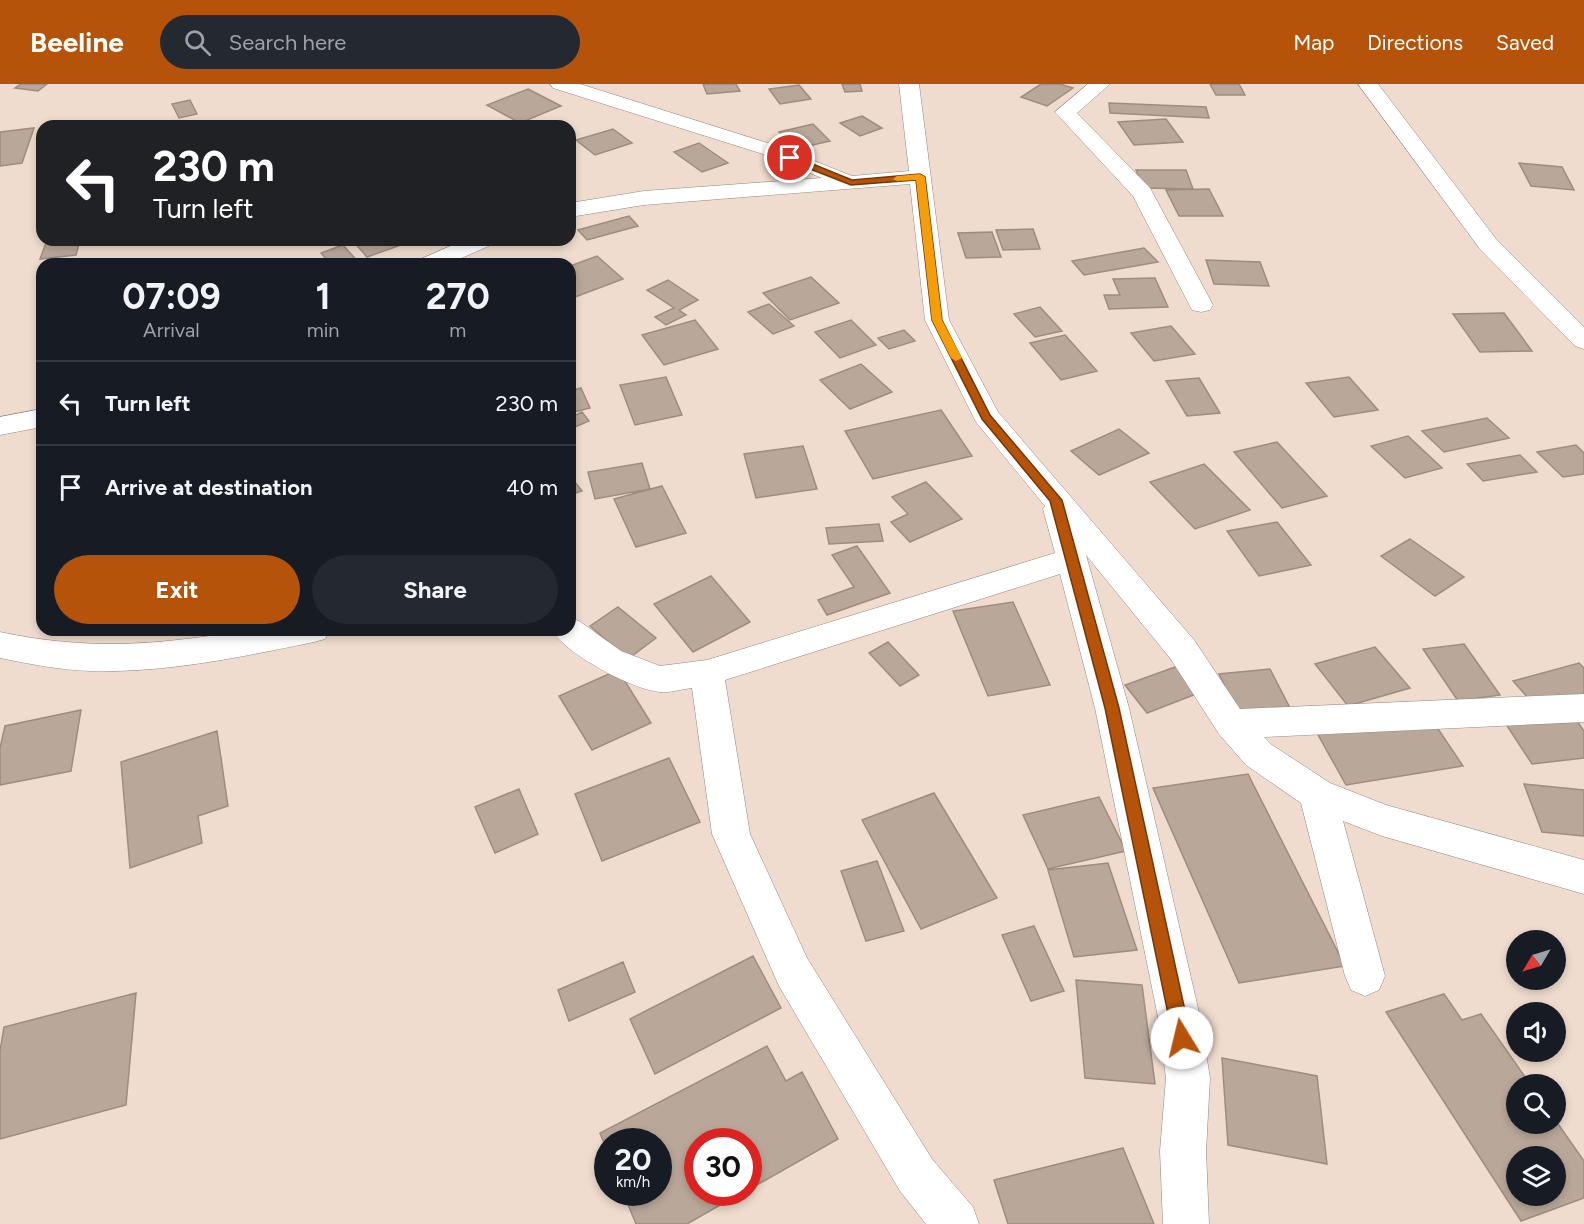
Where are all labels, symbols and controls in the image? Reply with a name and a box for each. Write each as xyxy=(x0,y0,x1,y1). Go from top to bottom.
search box xyxy=(160,15,580,69)
text: Beeline xyxy=(30,25,124,59)
icon: search xyxy=(181,26,214,59)
text: Search here xyxy=(229,29,346,56)
text: Map xyxy=(1293,30,1334,55)
text: Directions xyxy=(1367,30,1463,55)
text: Saved xyxy=(1496,30,1554,55)
pin xyxy=(764,132,815,183)
text: 230 m xyxy=(153,141,275,192)
icon: arrive xyxy=(773,141,806,174)
icon: left xyxy=(54,144,132,222)
text: Turn left xyxy=(153,192,253,225)
text: 07:09 xyxy=(122,275,221,318)
text: 1 xyxy=(315,275,331,318)
text: 270 xyxy=(426,275,490,318)
text: Arrival xyxy=(143,318,200,342)
text: min xyxy=(307,318,340,342)
text: m xyxy=(449,318,466,342)
icon: left xyxy=(54,387,87,420)
text: Turn left xyxy=(105,390,191,417)
text: 230 m xyxy=(495,390,558,417)
icon: arrive xyxy=(54,471,87,504)
text: Arrive at destination xyxy=(105,474,313,501)
text: 40 m xyxy=(506,474,558,501)
button: Exit xyxy=(54,555,300,624)
button: Share xyxy=(312,555,558,624)
north arrow xyxy=(1506,930,1566,990)
map controls xyxy=(1506,930,1566,1206)
button: sound xyxy=(1506,1002,1566,1062)
position arrow xyxy=(1150,1006,1214,1070)
button: search xyxy=(1506,1074,1566,1134)
speed limit sign: 30 xyxy=(684,1128,762,1206)
text: 20 xyxy=(615,1141,651,1178)
button: layers xyxy=(1506,1146,1566,1206)
text: km/h xyxy=(616,1173,650,1191)

